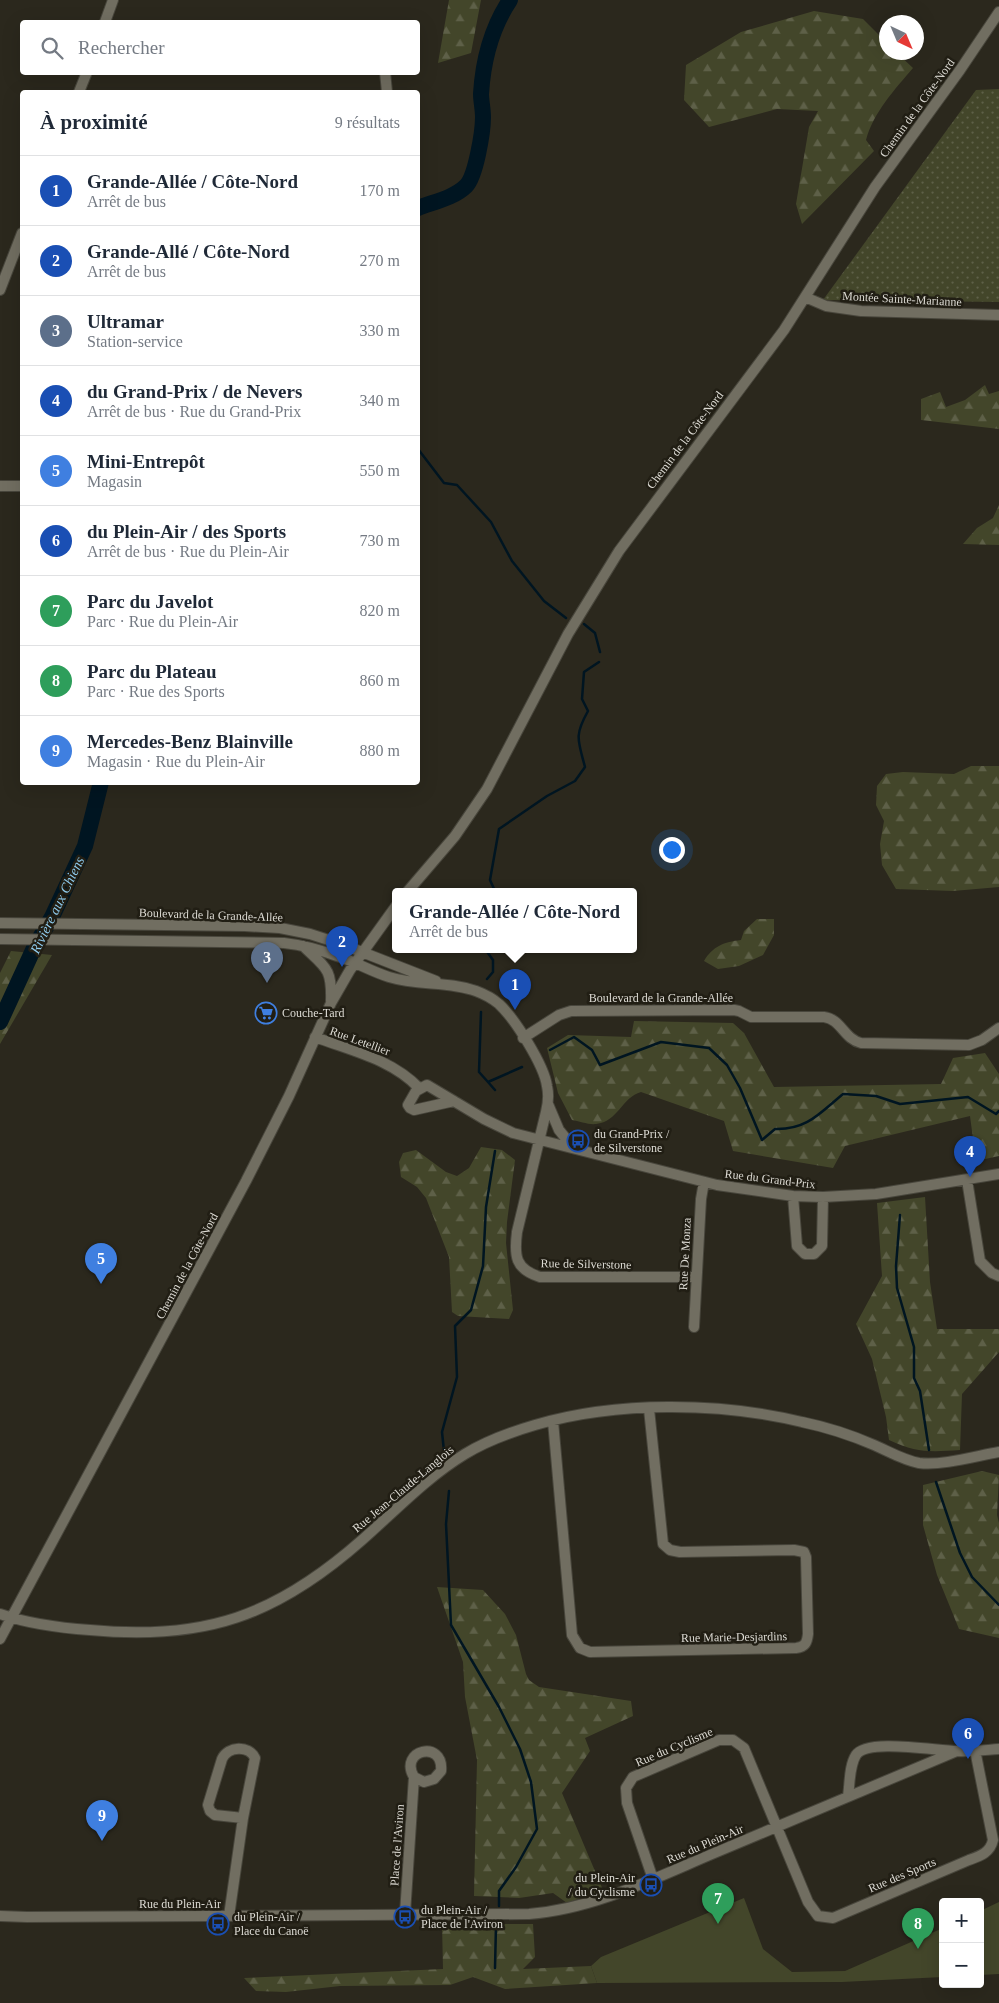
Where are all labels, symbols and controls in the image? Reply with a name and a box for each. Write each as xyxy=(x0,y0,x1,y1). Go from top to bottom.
north arrow xyxy=(879,15,924,60)
search box xyxy=(20,20,420,75)
icon: search xyxy=(38,34,66,62)
text: Rechercher xyxy=(78,37,165,58)
street label: Chemin de la Côte-Nord xyxy=(877,56,957,160)
text: À proximité xyxy=(40,110,148,134)
text: 9 résultats xyxy=(335,114,400,131)
text: Grande-Allée / Côte-Nord xyxy=(87,171,298,192)
text: 1 xyxy=(52,182,60,199)
text: 170 m xyxy=(360,182,400,199)
text: Arrêt de bus xyxy=(87,193,166,210)
text: Grande-Allé / Côte-Nord xyxy=(87,241,290,262)
text: 2 xyxy=(52,252,60,269)
text: 270 m xyxy=(360,252,400,269)
text: Arrêt de bus xyxy=(87,263,166,280)
street label: Montée Sainte-Marianne xyxy=(842,289,962,309)
text: Ultramar xyxy=(87,311,164,332)
text: 3 xyxy=(52,322,60,339)
text: 330 m xyxy=(360,322,400,339)
text: Station-service xyxy=(87,333,183,350)
text: du Grand-Prix / de Nevers xyxy=(87,381,302,402)
street label: Chemin de la Côte-Nord xyxy=(644,389,726,491)
text: 4 xyxy=(52,392,60,409)
text: 340 m xyxy=(360,392,400,409)
text: Arrêt de bus · Rue du Grand-Prix xyxy=(87,403,301,420)
text: Mini-Entrepôt xyxy=(87,451,205,472)
text: 5 xyxy=(52,462,60,479)
text: 550 m xyxy=(360,462,400,479)
text: Magasin xyxy=(87,473,142,490)
text: du Plein-Air / des Sports xyxy=(87,521,286,542)
text: 6 xyxy=(52,532,60,549)
text: 730 m xyxy=(360,532,400,549)
text: Arrêt de bus · Rue du Plein-Air xyxy=(87,543,289,560)
text: Parc du Javelot xyxy=(87,591,213,612)
text: 7 xyxy=(52,602,60,619)
text: 820 m xyxy=(360,602,400,619)
text: Parc · Rue du Plein-Air xyxy=(87,613,238,630)
text: Parc du Plateau xyxy=(87,661,216,682)
text: 8 xyxy=(52,672,60,689)
text: 860 m xyxy=(360,672,400,689)
text: Parc · Rue des Sports xyxy=(87,683,225,700)
text: Mercedes-Benz Blainville xyxy=(87,731,293,752)
text: 9 xyxy=(52,742,60,759)
text: 880 m xyxy=(360,742,400,759)
text: Magasin · Rue du Plein-Air xyxy=(87,753,265,770)
your location xyxy=(659,837,685,863)
water label: Rivière aux Chiens xyxy=(27,854,88,957)
popup xyxy=(392,888,637,953)
text: Grande-Allée / Côte-Nord xyxy=(409,901,620,922)
street label: Boulevard de la Grande-Allée xyxy=(139,905,283,925)
text: Arrêt de bus xyxy=(409,923,488,940)
pin: 2 xyxy=(326,926,358,967)
pin: 3 xyxy=(251,942,283,983)
pin: 1 xyxy=(499,969,531,1010)
street label: Boulevard de la Grande-Allée xyxy=(589,991,733,1005)
supermarket icon: Couche-Tard xyxy=(254,1001,278,1025)
place label: Couche-Tard xyxy=(282,1006,344,1020)
street label: Rue Letellier xyxy=(328,1024,392,1058)
place label: du Grand-Prix / de Silverstone xyxy=(594,1127,670,1155)
bus stop icon: du Grand-Prix / de Silverstone xyxy=(566,1129,590,1153)
pin: 4 xyxy=(954,1136,986,1177)
street label: Rue du Grand-Prix xyxy=(724,1166,816,1192)
street label: Chemin de la Côte-Nord xyxy=(153,1210,221,1322)
street label: Rue De Monza xyxy=(676,1217,694,1291)
pin: 5 xyxy=(85,1243,117,1284)
street label: Rue de Silverstone xyxy=(541,1256,631,1272)
street label: Rue Jean-Claude-Langlois xyxy=(350,1442,457,1535)
street label: Rue Marie-Desjardins xyxy=(681,1629,788,1645)
pin: 6 xyxy=(952,1718,984,1759)
street label: Rue du Cyclisme xyxy=(633,1724,715,1770)
pin: 9 xyxy=(86,1800,118,1841)
street label: Place de l'Aviron xyxy=(387,1804,407,1886)
street label: Rue du Plein-Air xyxy=(665,1822,745,1866)
street label: Rue des Sports xyxy=(866,1854,938,1896)
place label: du Plein-Air / du Cyclisme xyxy=(568,1871,635,1899)
bus stop icon: du Plein-Air / du Cyclisme xyxy=(639,1873,663,1897)
pin: 7 xyxy=(702,1883,734,1924)
street label: Rue du Plein-Air xyxy=(139,1897,221,1911)
map controls xyxy=(939,1898,984,1988)
button: + xyxy=(939,1898,984,1943)
place label: du Plein-Air / Place de l'Aviron xyxy=(421,1903,503,1931)
bus stop icon: du Plein-Air / Place de l'Aviron xyxy=(393,1905,417,1929)
pin: 8 xyxy=(902,1908,934,1949)
place label: du Plein-Air / Place du Canoë xyxy=(234,1910,309,1938)
bus stop icon: du Plein-Air / Place du Canoë xyxy=(206,1912,230,1936)
button: − xyxy=(939,1943,984,1988)

